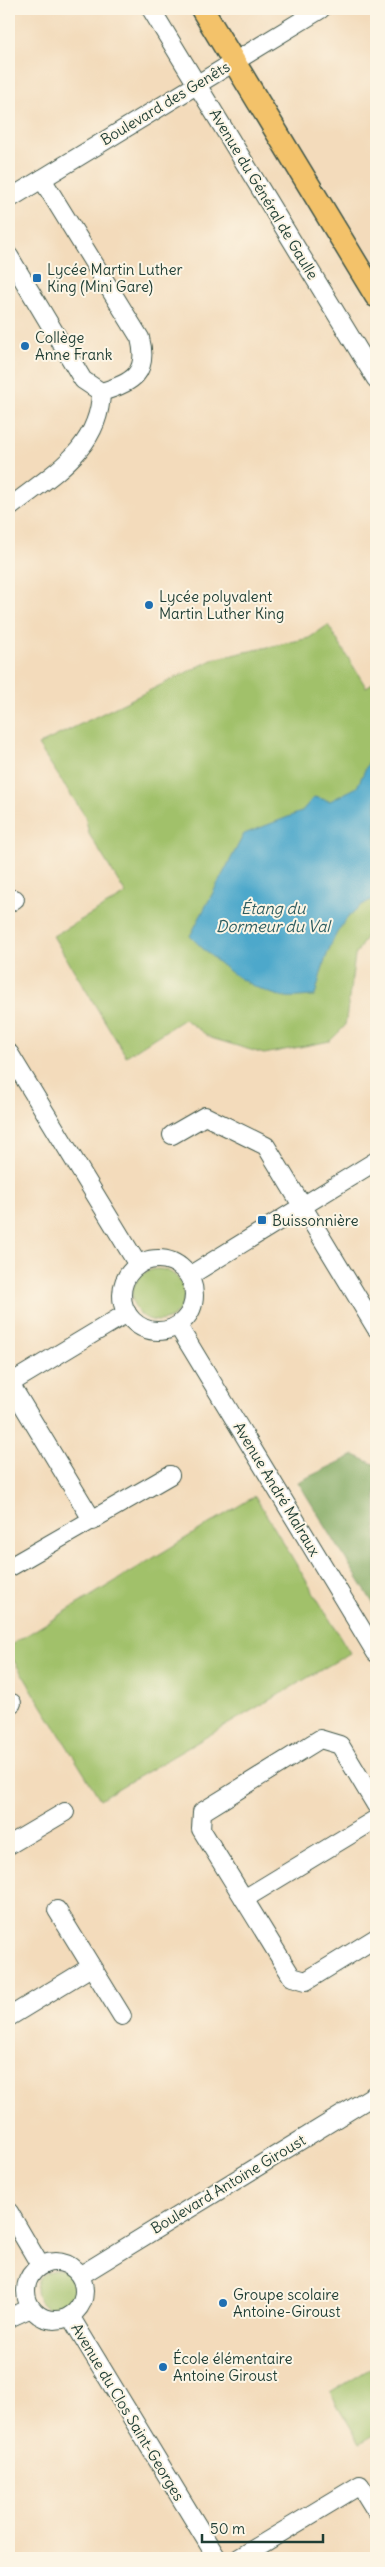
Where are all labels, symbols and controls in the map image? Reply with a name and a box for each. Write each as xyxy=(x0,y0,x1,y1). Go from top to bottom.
street label: Boulevard des Genêts xyxy=(97,57,233,149)
street label: Avenue du Général de Gaulle xyxy=(206,105,322,283)
place label: Lycée Martin Luther King (Mini Gare) xyxy=(47,260,183,296)
marker: Lycée Martin Luther King (Mini Gare) xyxy=(31,272,43,284)
place label: Collège Anne Frank xyxy=(35,328,113,364)
marker: Collège Anne Frank xyxy=(19,340,31,352)
place label: Lycée polyvalent Martin Luther King xyxy=(159,587,284,623)
marker: Lycée polyvalent Martin Luther King xyxy=(143,599,155,611)
water label: Étang du Dormeur du Val xyxy=(216,898,332,936)
place label: Buissonnière xyxy=(272,1211,359,1230)
marker: Buissonnière xyxy=(256,1214,268,1226)
street label: Avenue André Malraux xyxy=(229,1419,325,1560)
street label: Boulevard Antoine Giroust xyxy=(147,2130,309,2238)
place label: Groupe scolaire Antoine-Giroust xyxy=(233,2285,340,2321)
marker: Groupe scolaire Antoine-Giroust xyxy=(217,2297,229,2309)
street label: Avenue du Clos Saint-Georges xyxy=(67,2320,189,2504)
place label: École élémentaire Antoine Giroust xyxy=(173,2349,293,2385)
marker: École élémentaire Antoine Giroust xyxy=(157,2361,169,2373)
scale bar xyxy=(202,2512,324,2544)
text: 50 m xyxy=(210,2519,245,2538)

